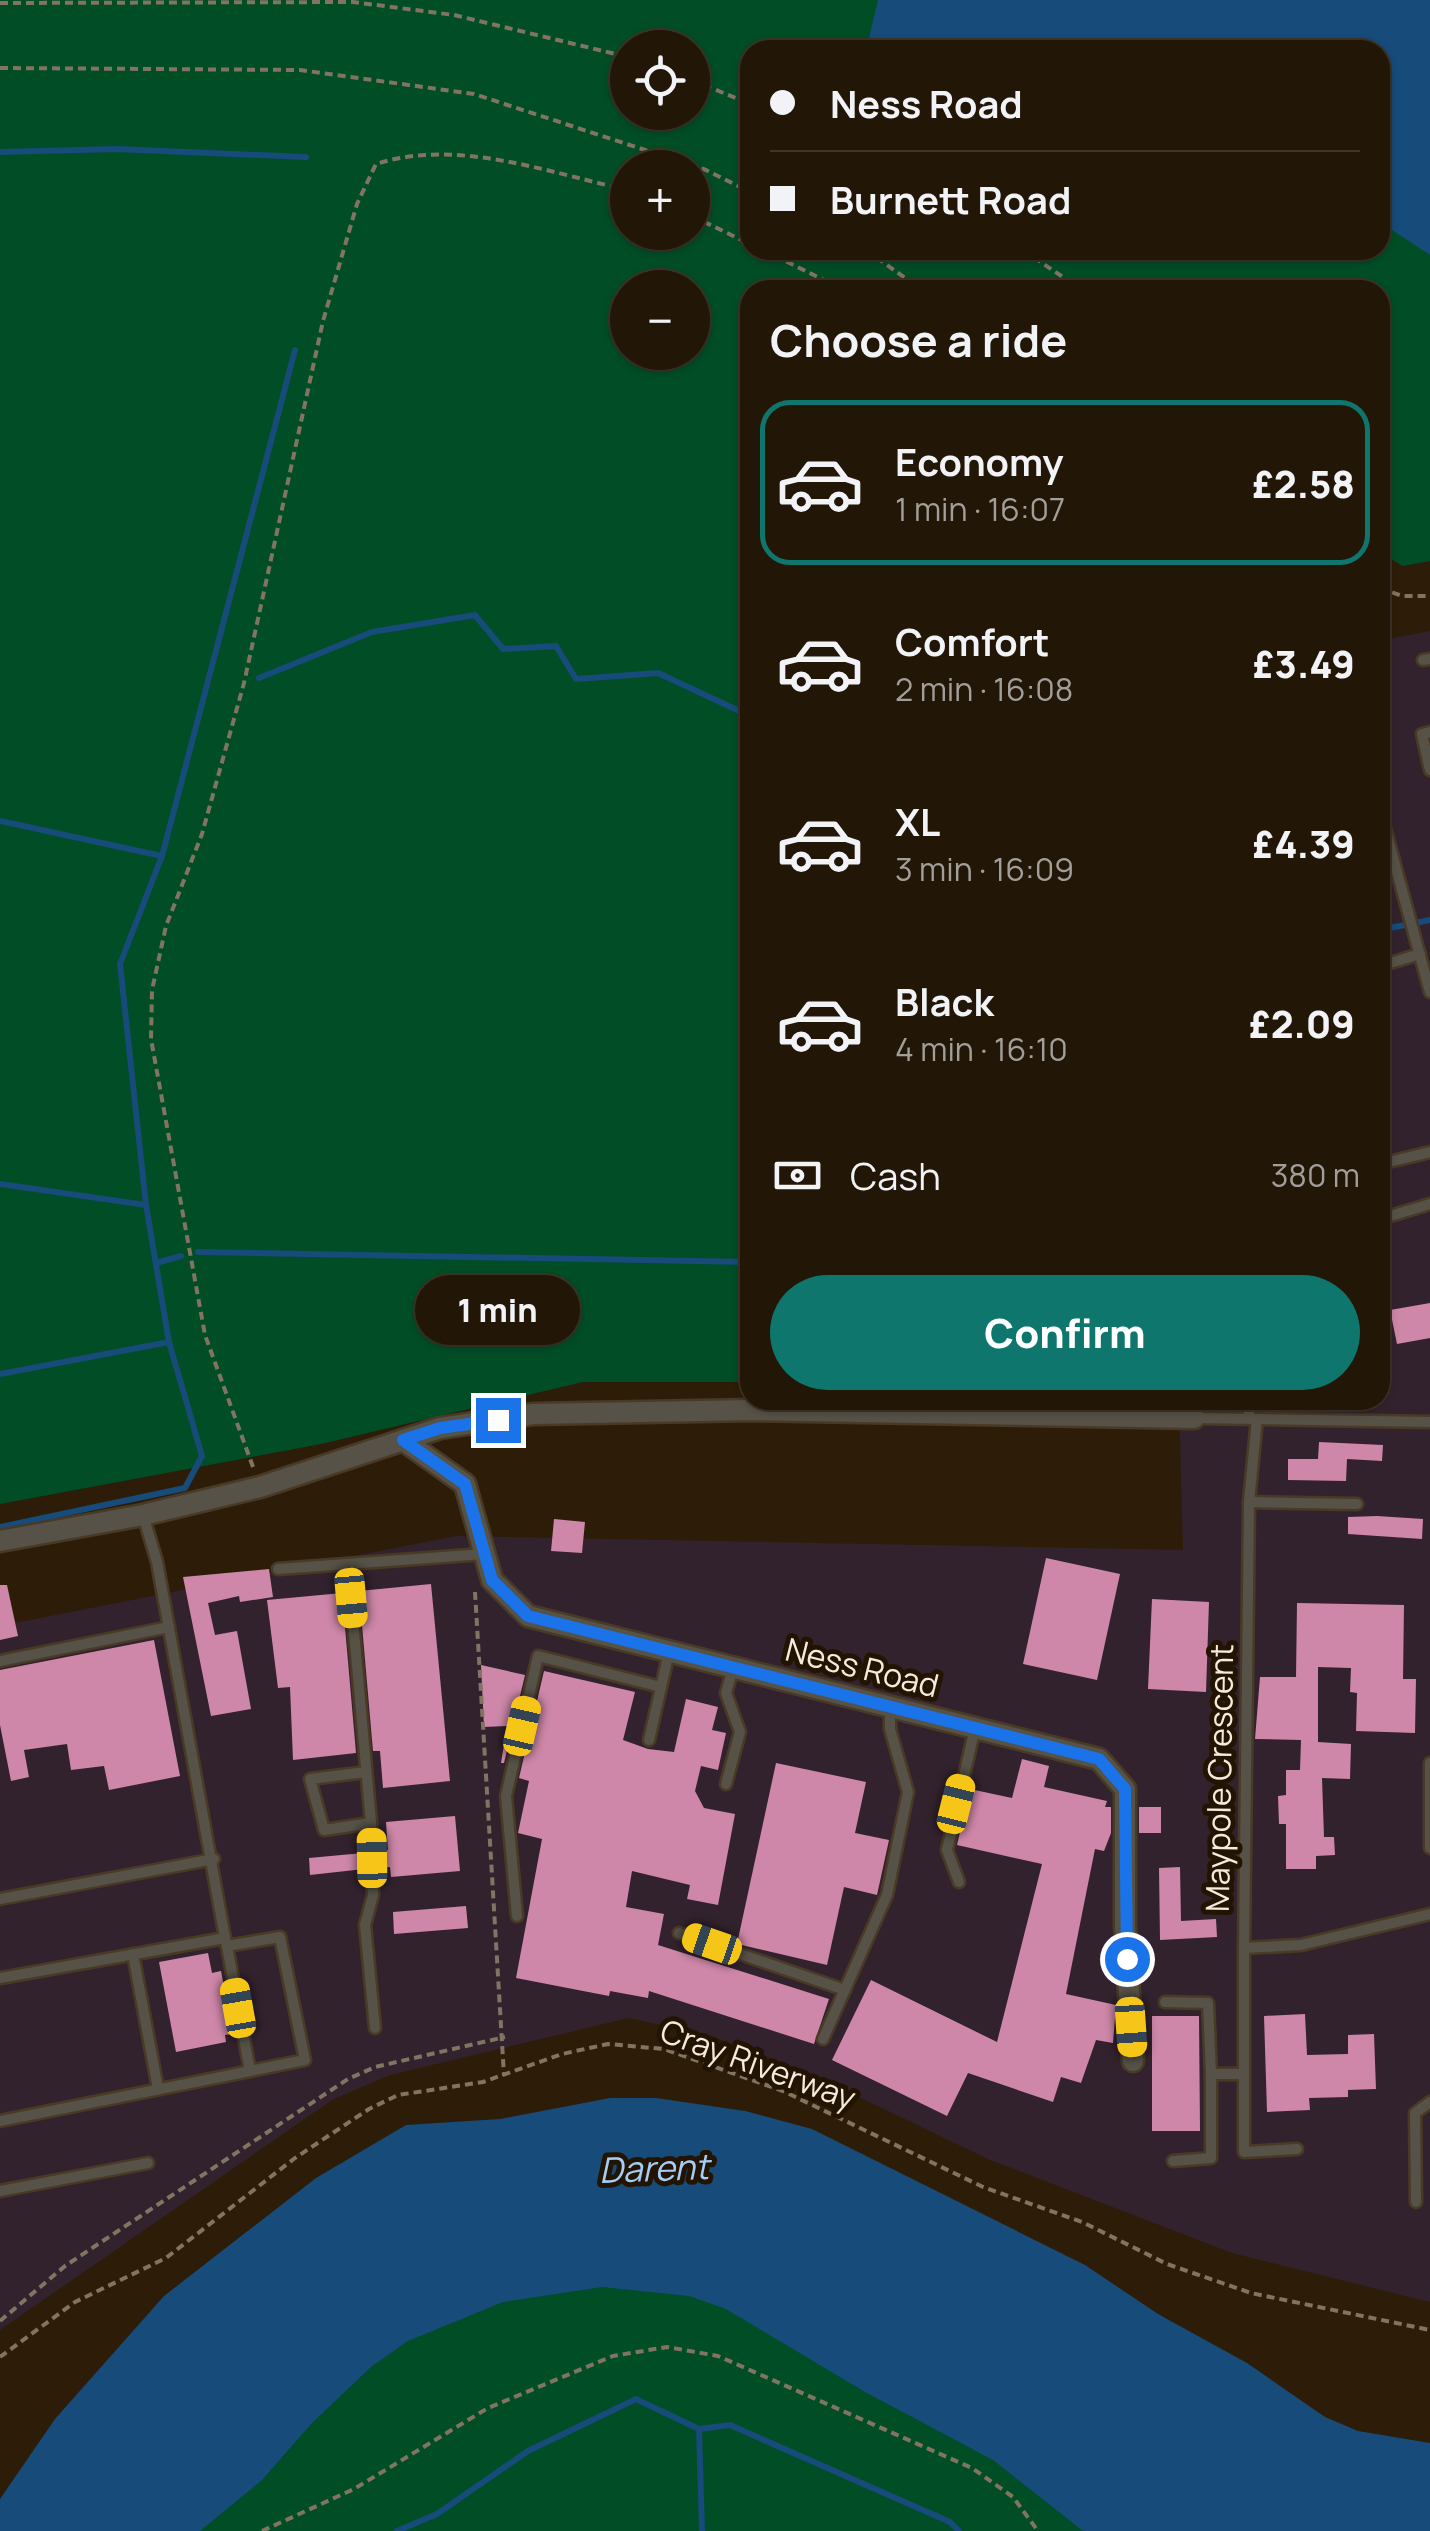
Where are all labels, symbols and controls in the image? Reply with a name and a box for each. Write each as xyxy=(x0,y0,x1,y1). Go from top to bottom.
map controls xyxy=(610,30,710,370)
button: locate xyxy=(610,30,710,130)
text: Ness Road xyxy=(830,77,1023,129)
button: + xyxy=(610,150,710,250)
text: Burnett Road xyxy=(830,173,1071,225)
button: − xyxy=(610,270,710,370)
text: Choose a ride xyxy=(770,309,1067,371)
text: Economy xyxy=(895,435,1064,487)
icon: car xyxy=(775,438,865,528)
text: £2.58 xyxy=(1252,457,1355,509)
text: 1 min · 16:07 xyxy=(895,487,1065,531)
text: Comfort xyxy=(895,615,1049,667)
icon: car xyxy=(775,618,865,708)
text: £3.49 xyxy=(1253,637,1355,689)
text: 2 min · 16:08 xyxy=(895,667,1073,711)
text: XL xyxy=(895,795,940,847)
icon: car xyxy=(775,798,865,888)
text: £4.39 xyxy=(1252,817,1355,869)
text: 3 min · 16:09 xyxy=(895,847,1074,891)
text: Black xyxy=(895,975,994,1027)
icon: car xyxy=(775,978,865,1068)
text: £2.09 xyxy=(1249,997,1355,1049)
text: 4 min · 16:10 xyxy=(895,1027,1068,1071)
icon: cash xyxy=(770,1148,825,1203)
text: Cash xyxy=(850,1149,941,1201)
text: 380 m xyxy=(1271,1153,1360,1197)
callout: 1 min xyxy=(416,1275,580,1345)
button: Confirm xyxy=(770,1275,1360,1390)
text: 1 min xyxy=(457,1288,538,1332)
route end xyxy=(476,1398,521,1443)
car xyxy=(333,1567,369,1629)
street label: Ness Road xyxy=(781,1627,943,1707)
street label: Maypole Crescent xyxy=(1195,1644,1243,1912)
car xyxy=(501,1693,543,1759)
car xyxy=(934,1771,978,1837)
car xyxy=(356,1828,388,1888)
car xyxy=(679,1920,745,1968)
route start xyxy=(1105,1937,1150,1982)
car xyxy=(218,1976,258,2040)
car xyxy=(1114,1996,1148,2058)
street label: Cray Riverway xyxy=(655,2008,862,2120)
water label: Darent xyxy=(598,2142,714,2194)

